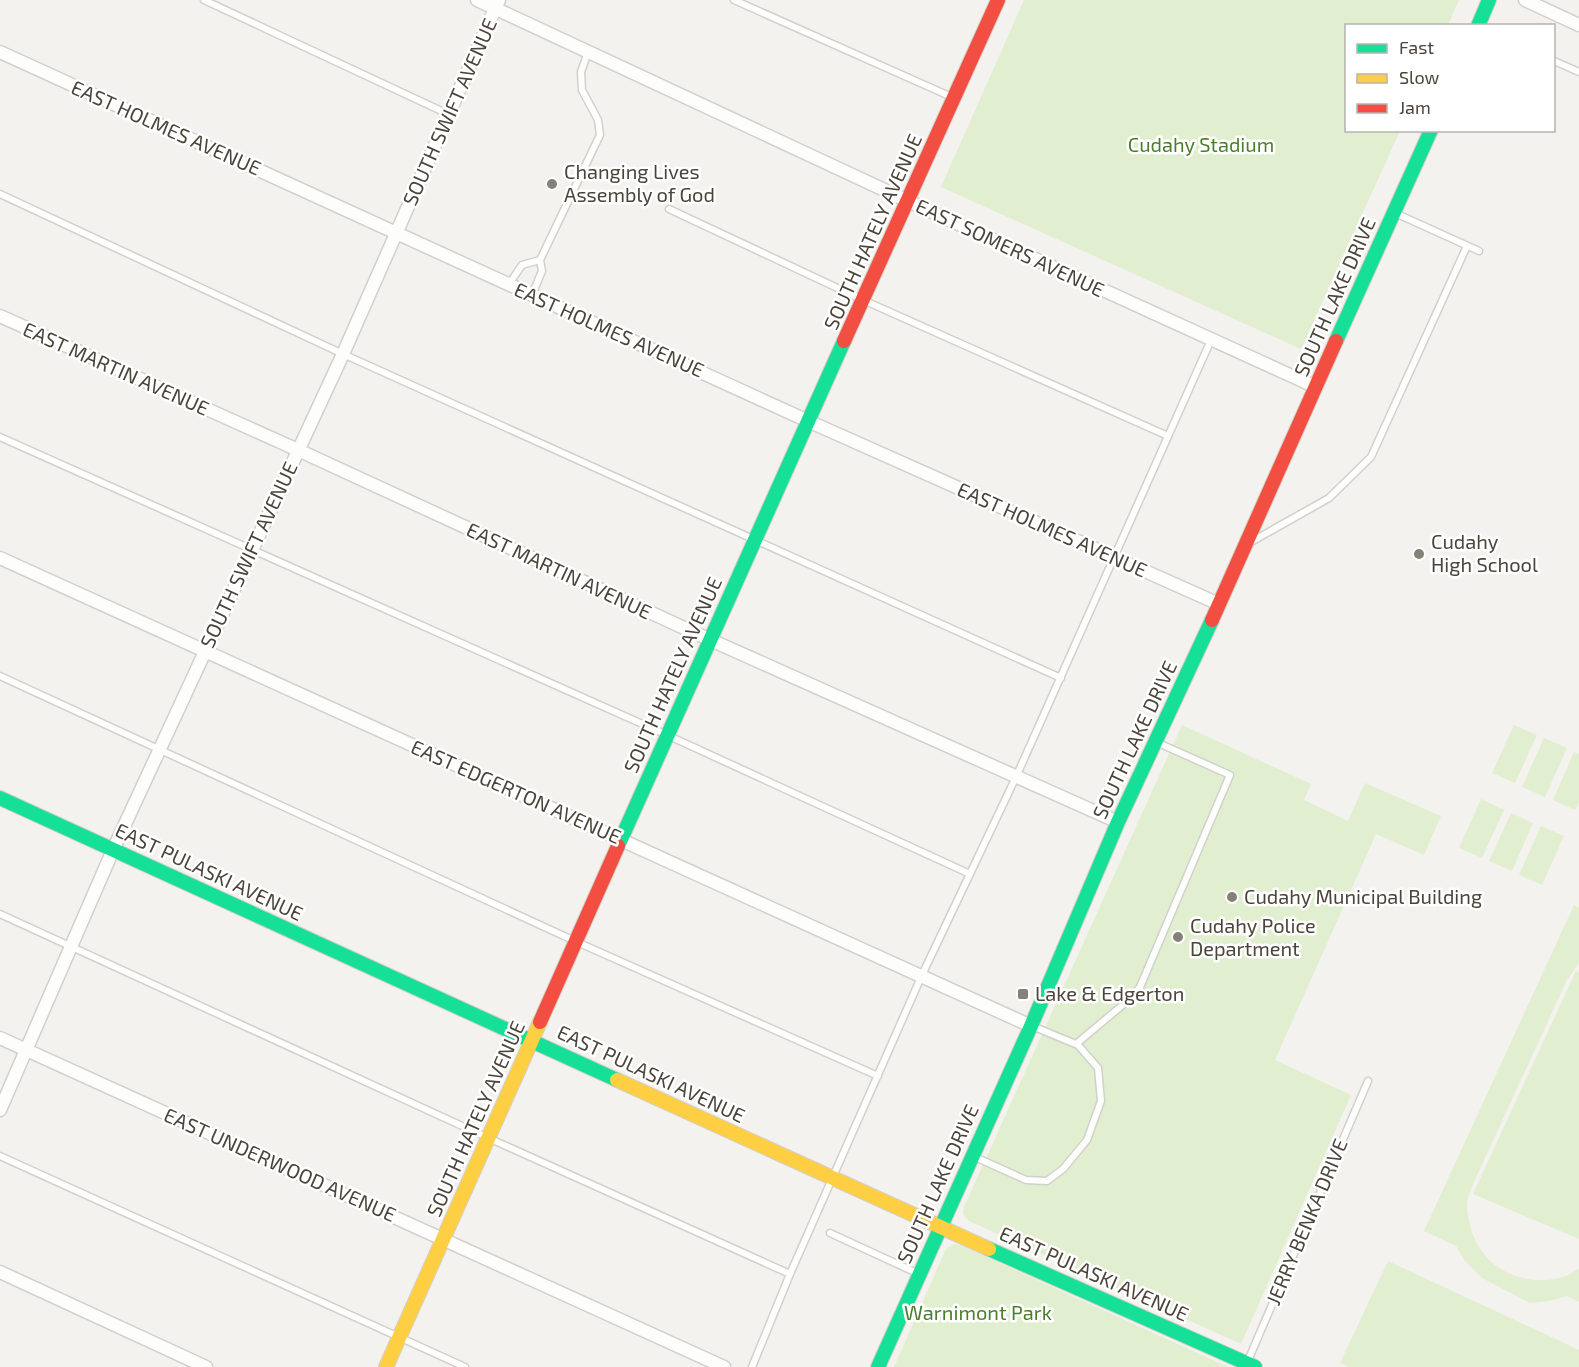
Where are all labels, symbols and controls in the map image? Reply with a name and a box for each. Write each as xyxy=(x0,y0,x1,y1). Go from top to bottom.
street label: SOUTH SWIFT AVENUE xyxy=(397,14,501,209)
legend xyxy=(1345,24,1555,132)
text: Fast xyxy=(1399,36,1434,58)
text: Slow xyxy=(1399,66,1440,88)
street label: EAST HOLMES AVENUE xyxy=(68,74,265,180)
text: Jam xyxy=(1399,96,1431,118)
street label: SOUTH HATELY AVENUE xyxy=(818,130,926,333)
park label: Cudahy Stadium xyxy=(1128,132,1274,156)
place label: Changing Lives Assembly of God xyxy=(564,159,715,206)
marker: Changing Lives Assembly of God xyxy=(545,177,559,191)
street label: EAST SOMERS AVENUE xyxy=(912,193,1108,301)
street label: SOUTH LAKE DRIVE xyxy=(1288,213,1380,380)
street label: EAST HOLMES AVENUE xyxy=(511,276,708,382)
street label: EAST MARTIN AVENUE xyxy=(20,316,213,420)
street label: SOUTH SWIFT AVENUE xyxy=(194,458,302,651)
street label: EAST HOLMES AVENUE xyxy=(954,476,1151,582)
street label: EAST MARTIN AVENUE xyxy=(463,517,656,624)
place label: Cudahy High School xyxy=(1431,529,1538,576)
marker: Cudahy High School xyxy=(1412,547,1426,561)
street label: SOUTH HATELY AVENUE xyxy=(618,573,726,776)
street label: SOUTH LAKE DRIVE xyxy=(1087,657,1181,822)
street label: EAST EDGERTON AVENUE xyxy=(408,734,625,848)
street label: EAST PULASKI AVENUE xyxy=(112,817,307,925)
place label: Cudahy Municipal Building xyxy=(1244,884,1482,908)
marker: Cudahy Municipal Building xyxy=(1225,890,1239,904)
place label: Cudahy Police Department xyxy=(1190,913,1316,960)
marker: Cudahy Police Department xyxy=(1171,930,1185,944)
place label: Lake & Edgerton xyxy=(1035,981,1184,1005)
marker: Lake & Edgerton xyxy=(1016,987,1030,1001)
street label: SOUTH HATELY AVENUE xyxy=(421,1017,529,1220)
street label: EAST PULASKI AVENUE xyxy=(554,1019,749,1127)
street label: SOUTH LAKE DRIVE xyxy=(891,1100,983,1267)
street label: EAST UNDERWOOD AVENUE xyxy=(161,1102,400,1226)
street label: JERRY BENKA DRIVE xyxy=(1260,1135,1352,1308)
street label: EAST PULASKI AVENUE xyxy=(996,1221,1193,1326)
park label: Warnimont Park xyxy=(904,1300,1052,1324)

